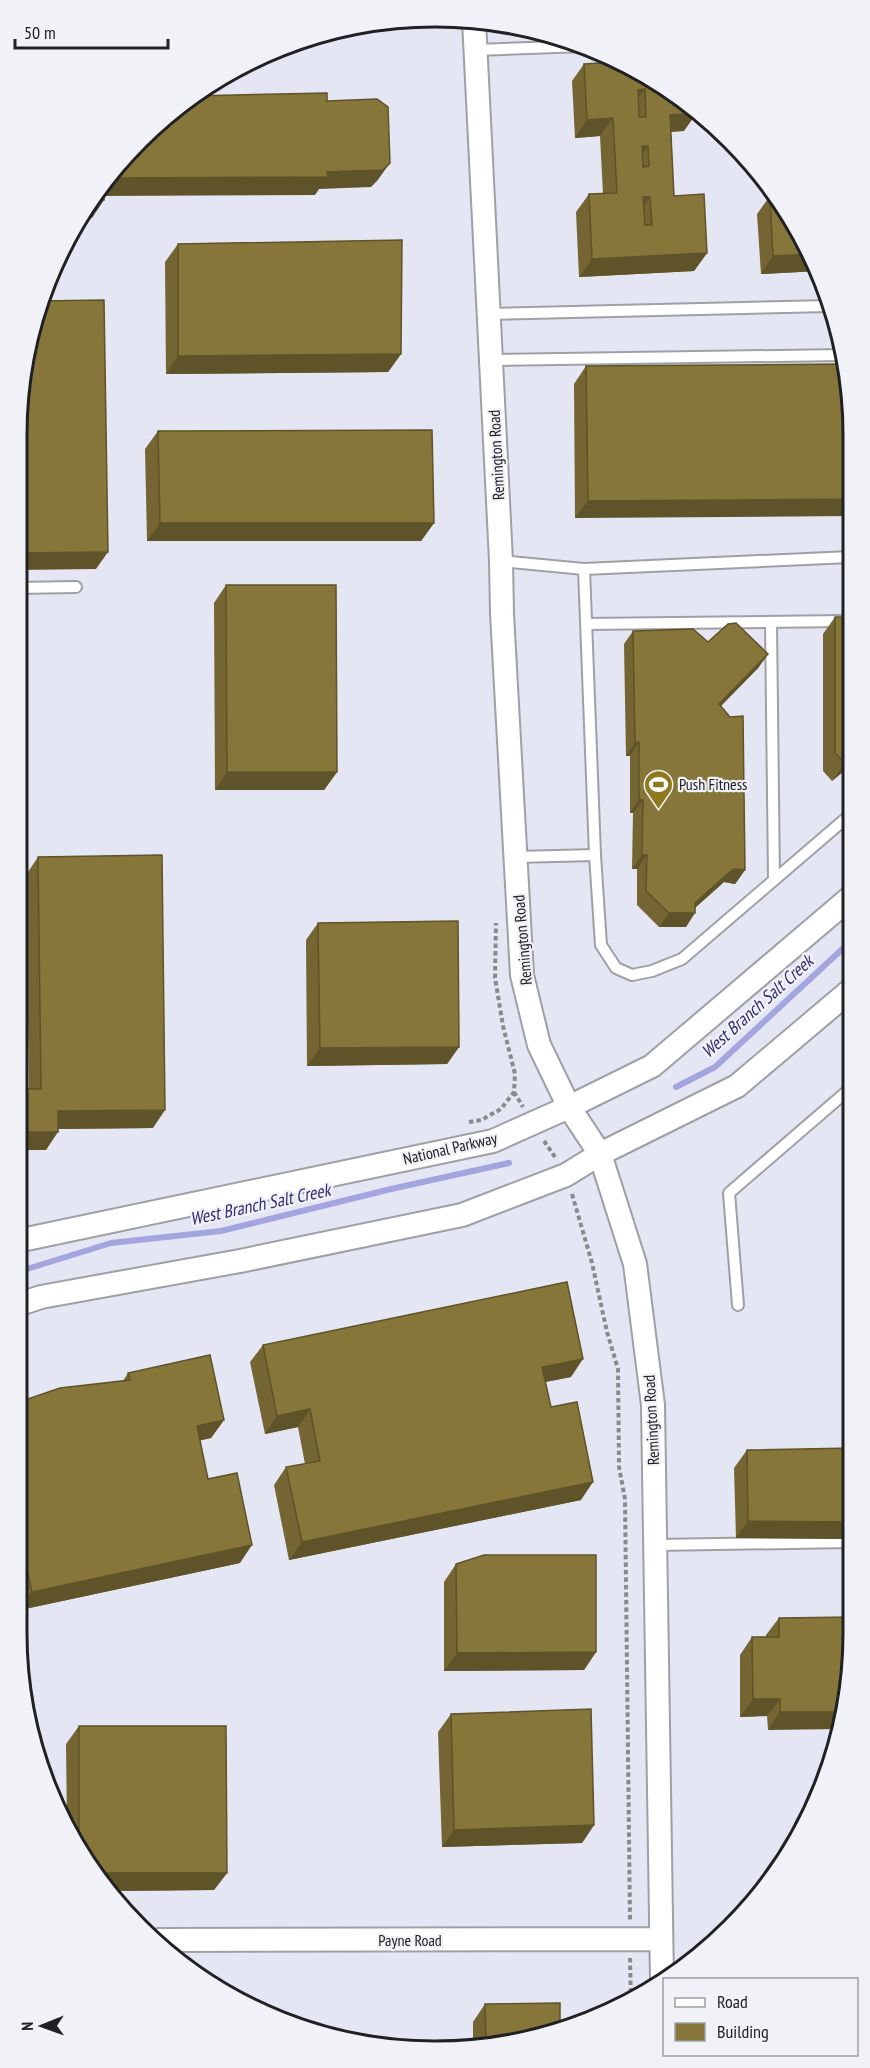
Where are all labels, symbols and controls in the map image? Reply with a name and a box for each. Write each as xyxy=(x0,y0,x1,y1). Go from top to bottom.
scale bar xyxy=(15,12,168,50)
text: 50 m xyxy=(24,21,56,44)
street label: Remington Road xyxy=(484,409,508,501)
sports icon: Push Fitness xyxy=(642,768,674,810)
place label: Push Fitness xyxy=(679,774,748,794)
street label: Remington Road xyxy=(508,894,536,986)
water label: West Branch Salt Creek xyxy=(696,948,819,1062)
street label: National Parkway xyxy=(401,1127,499,1169)
water label: West Branch Salt Creek xyxy=(188,1177,334,1230)
street label: Remington Road xyxy=(639,1374,663,1466)
street label: Payne Road xyxy=(378,1930,442,1950)
legend xyxy=(663,1978,858,2056)
text: Road xyxy=(717,1990,748,2013)
north arrow xyxy=(12,1996,72,2056)
text: Building xyxy=(717,2020,769,2043)
text: N xyxy=(17,2022,37,2031)

